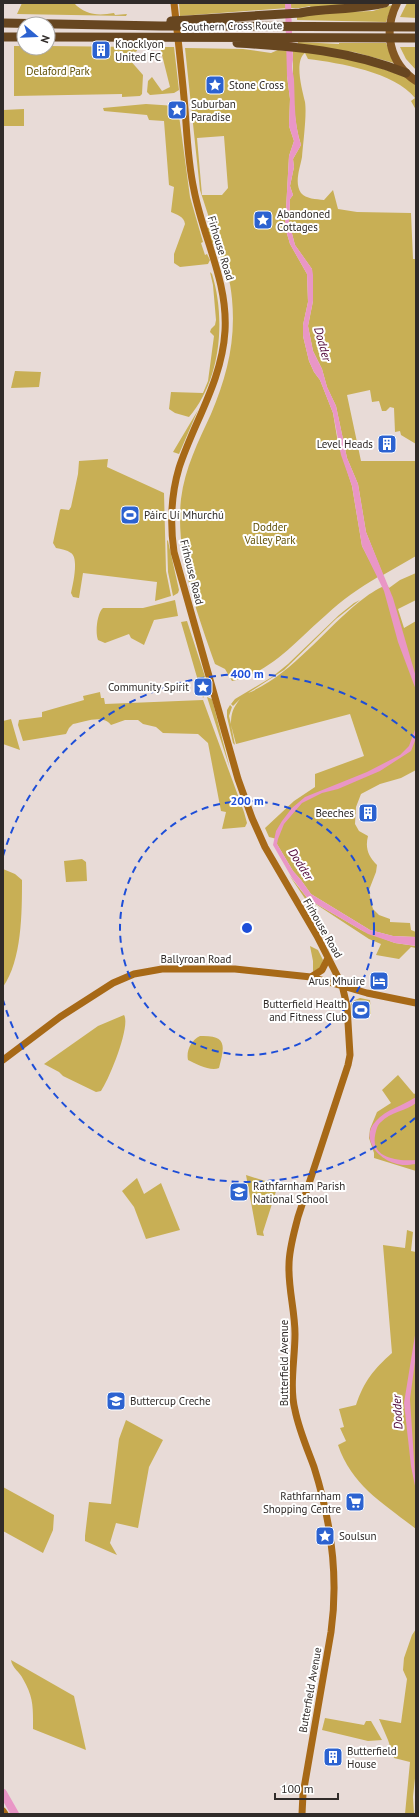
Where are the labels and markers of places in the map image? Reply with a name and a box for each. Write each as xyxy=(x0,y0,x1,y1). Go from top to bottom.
place label: Knocklyon United FC xyxy=(115,37,164,64)
building icon: Knocklyon United FC xyxy=(90,39,112,61)
place icon: Stone Cross xyxy=(204,74,226,96)
place label: Stone Cross xyxy=(229,78,284,92)
place label: Suburban Paradise xyxy=(191,97,236,124)
place icon: Suburban Paradise xyxy=(166,99,188,121)
place label: Abandoned Cottages xyxy=(277,207,330,234)
place icon: Abandoned Cottages xyxy=(252,209,274,231)
building icon: Level Heads xyxy=(376,433,398,455)
place label: Level Heads xyxy=(317,437,373,451)
sports icon: Páirc Uí Mhurchú xyxy=(119,504,141,526)
place label: Páirc Uí Mhurchú xyxy=(144,508,224,522)
place icon: Community Spirit xyxy=(192,676,214,698)
place label: Community Spirit xyxy=(108,680,189,694)
building icon: Beeches xyxy=(357,802,379,824)
place label: Beeches xyxy=(315,806,354,820)
centre of rings xyxy=(240,921,254,935)
hotel icon: Arus Mhuire xyxy=(368,970,390,992)
place label: Arus Mhuire xyxy=(308,974,365,988)
place label: Butterfield Health and Fitness Club xyxy=(263,997,347,1024)
sports icon: Butterfield Health and Fitness Club xyxy=(350,999,372,1021)
place label: Rathfarnham Parish National School xyxy=(253,1179,345,1206)
school or university icon: Rathfarnham Parish National School xyxy=(228,1181,250,1203)
school or university icon: Buttercup Creche xyxy=(105,1390,127,1412)
place label: Buttercup Creche xyxy=(130,1394,211,1408)
place label: Rathfarnham Shopping Centre xyxy=(263,1489,341,1516)
supermarket icon: Rathfarnham Shopping Centre xyxy=(344,1491,366,1513)
place icon: Soulsun xyxy=(314,1525,336,1547)
place label: Soulsun xyxy=(339,1529,376,1543)
place label: Butterfield House xyxy=(347,1744,397,1771)
building icon: Butterfield House xyxy=(322,1746,344,1768)

